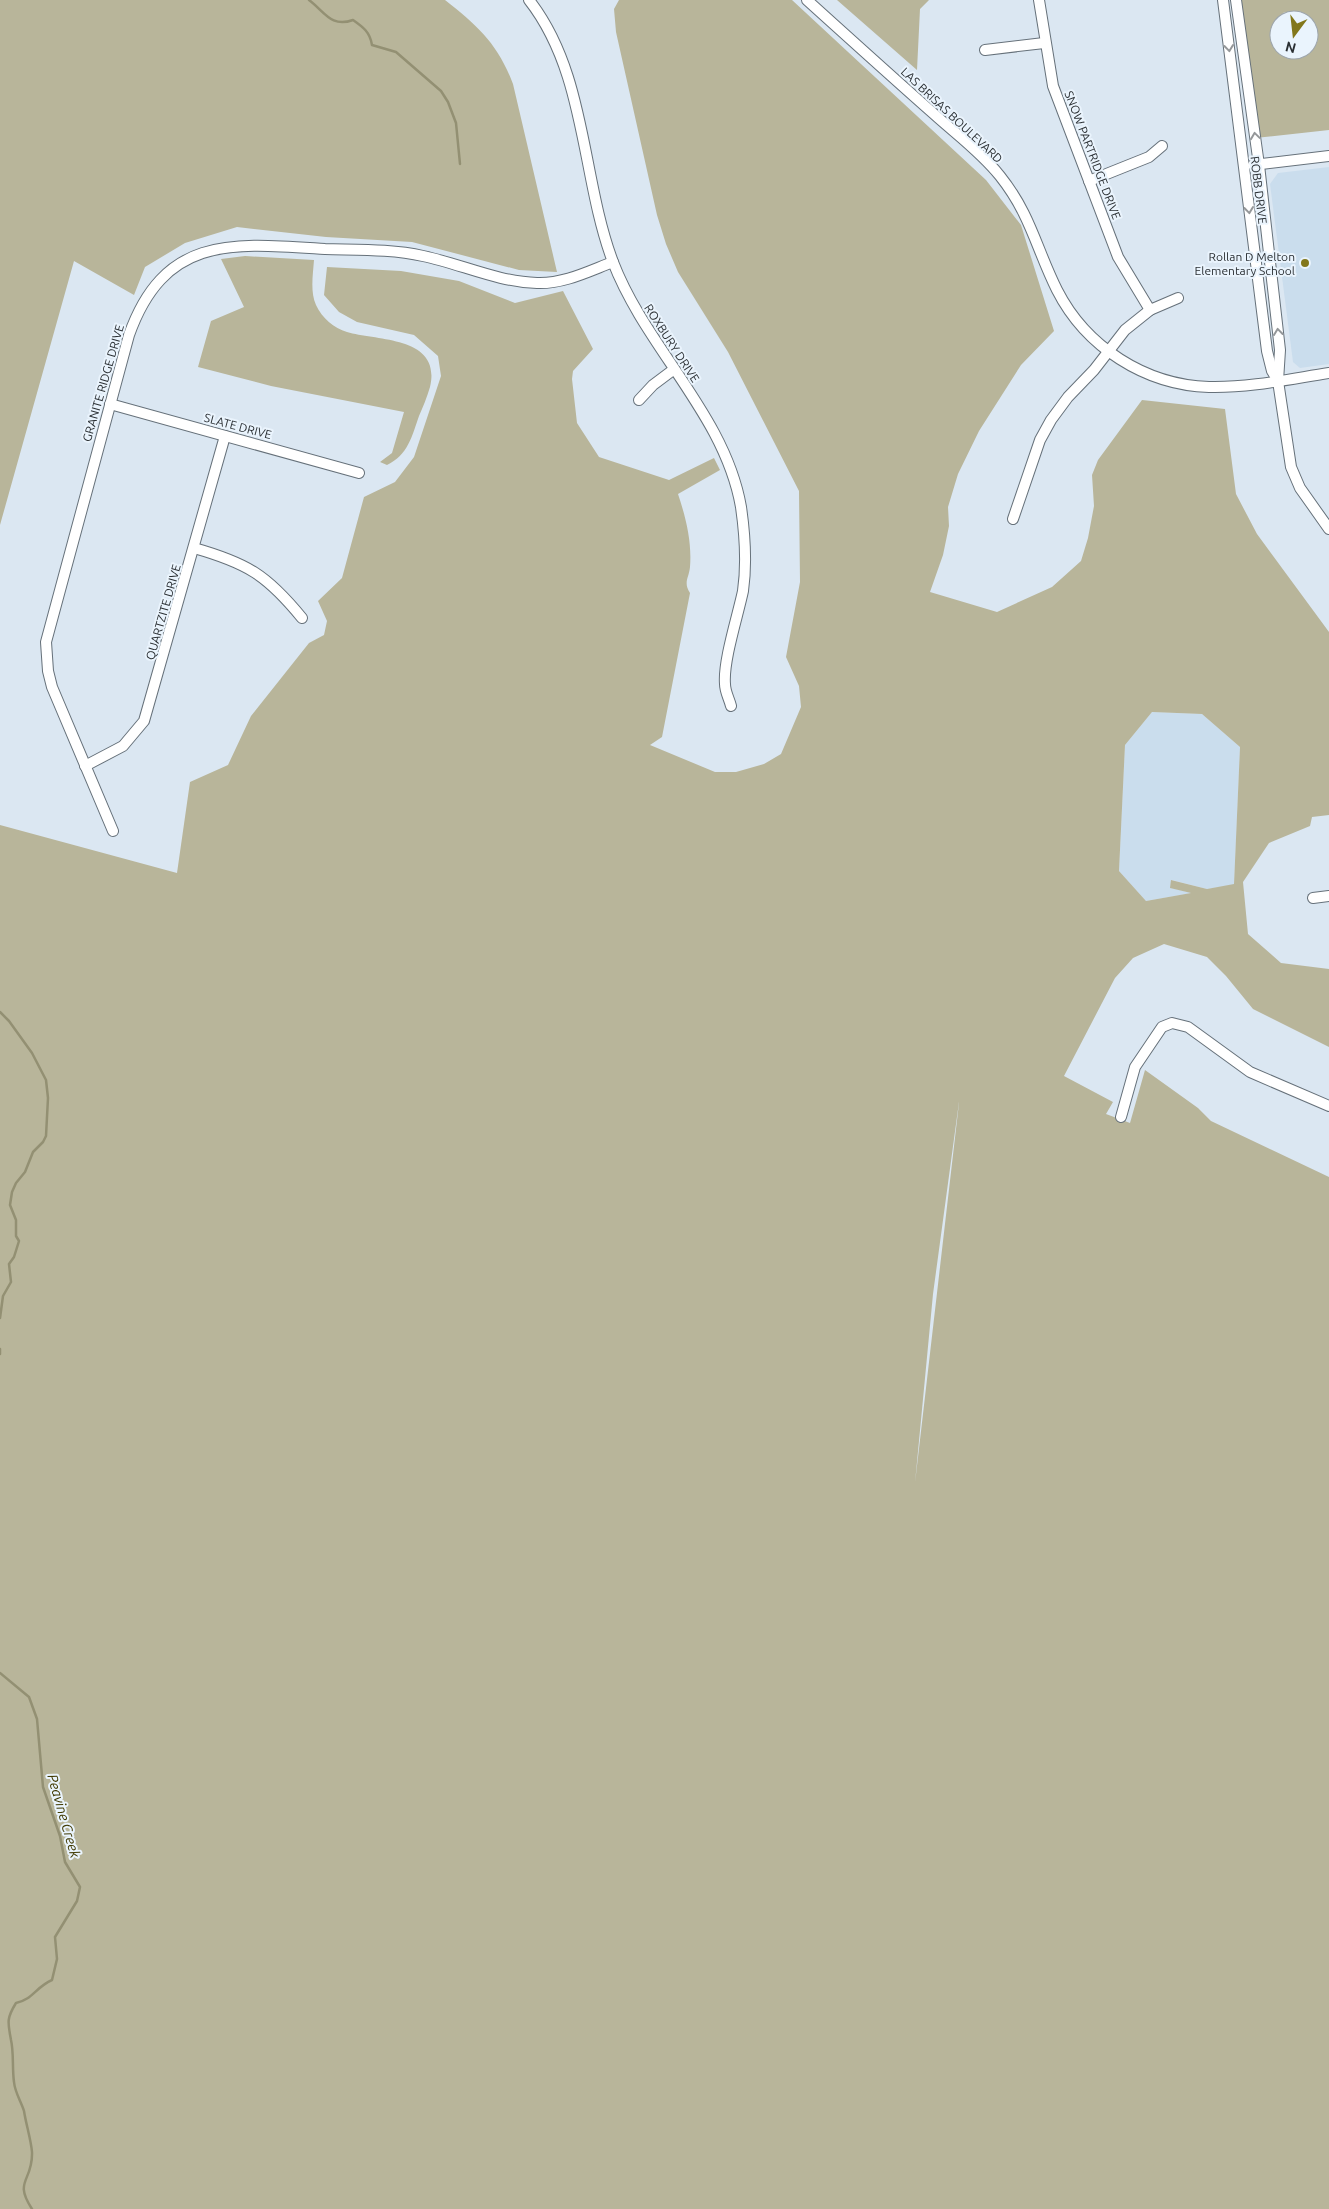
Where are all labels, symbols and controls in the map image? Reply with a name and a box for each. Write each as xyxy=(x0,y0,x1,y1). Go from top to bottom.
north arrow xyxy=(1269,10,1319,60)
text: N xyxy=(1284,38,1298,57)
one-way arrow xyxy=(1223,45,1234,53)
street label: LAS BRISAS BOULEVARD xyxy=(899,65,1005,165)
street label: SNOW PARTRIDGE DRIVE xyxy=(1062,89,1124,221)
one-way arrow xyxy=(1250,132,1261,140)
street label: ROBB DRIVE xyxy=(1248,155,1270,225)
one-way arrow xyxy=(1243,206,1254,214)
place label: Rollan D Melton Elementary School xyxy=(1195,250,1295,277)
marker: Rollan D Melton Elementary School xyxy=(1299,257,1311,269)
street label: ROXBURY DRIVE xyxy=(642,302,702,385)
street label: GRANITE RIDGE DRIVE xyxy=(80,323,126,443)
one-way arrow xyxy=(1273,328,1284,336)
street label: SLATE DRIVE xyxy=(203,411,273,441)
street label: QUARTZITE DRIVE xyxy=(143,562,183,661)
water label: Peavine Creek xyxy=(44,1772,84,1861)

